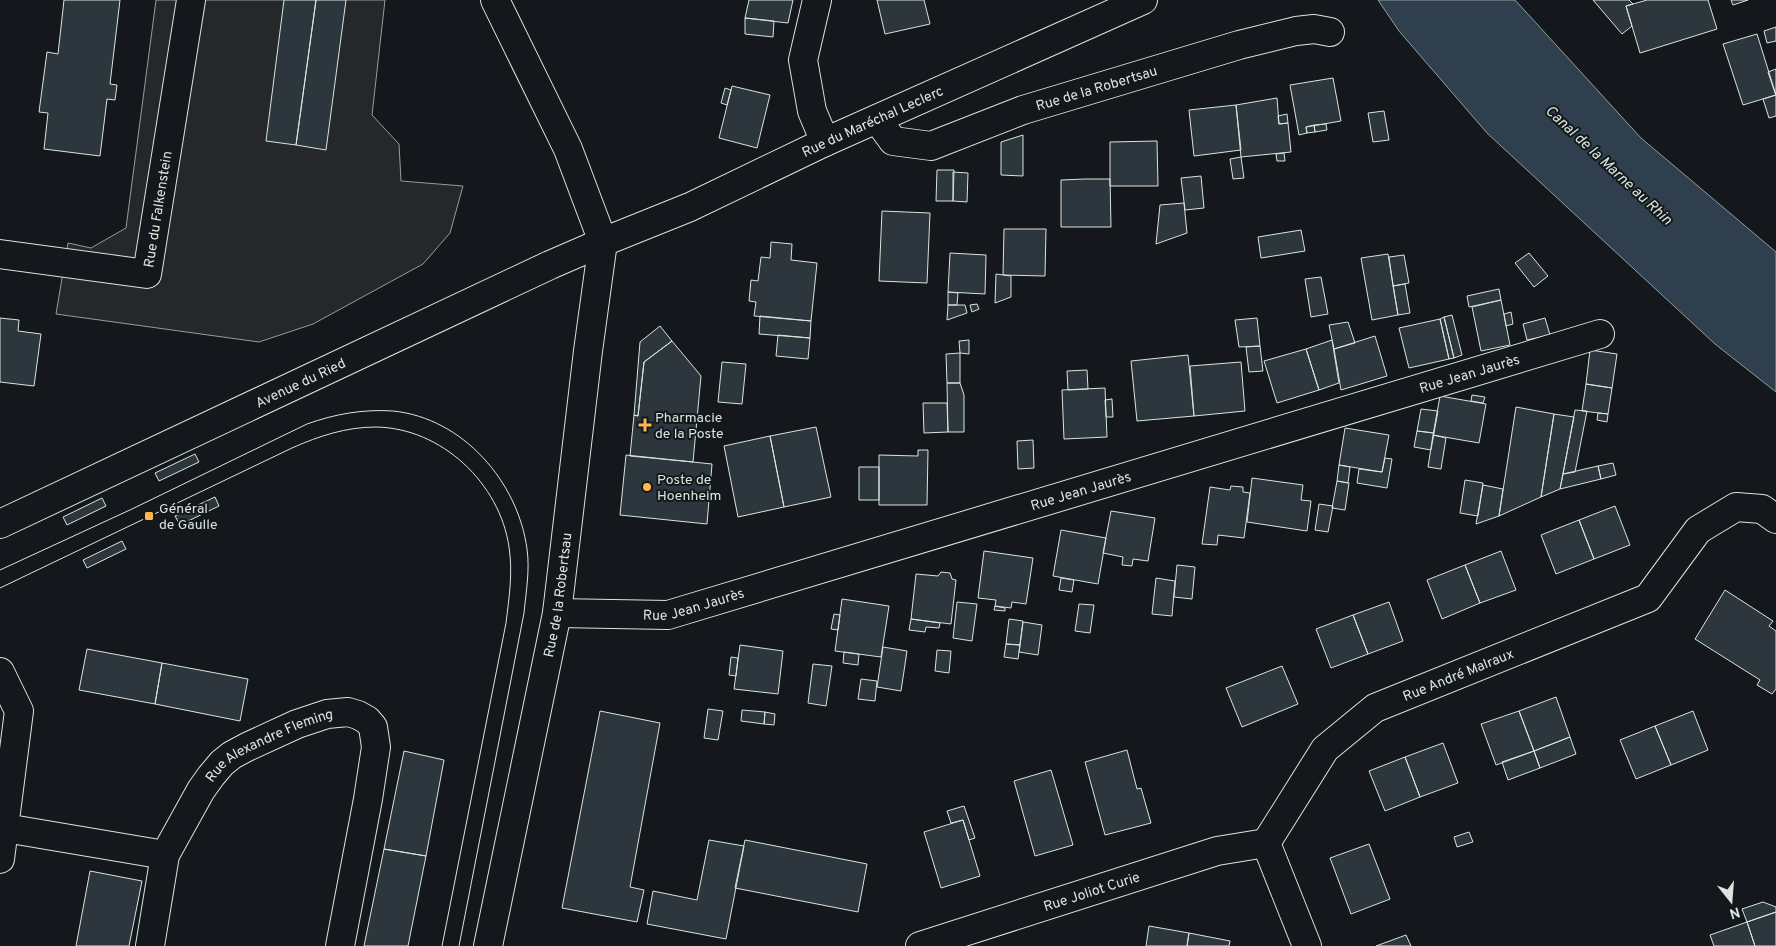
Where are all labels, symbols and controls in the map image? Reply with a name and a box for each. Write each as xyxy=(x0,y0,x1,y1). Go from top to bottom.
street label: Rue de la Robertsau xyxy=(1034,63,1160,116)
street label: Rue du Maréchal Leclerc xyxy=(799,83,946,162)
water label: Canal de la Marne au Rhin xyxy=(1540,102,1676,230)
street label: Rue du Falkenstein xyxy=(141,150,177,269)
street label: Rue Jean Jaurès xyxy=(1417,352,1522,398)
street label: Avenue du Ried xyxy=(253,355,349,412)
place label: Pharmacie de la Poste xyxy=(655,410,724,443)
marker: Pharmacie de la Poste xyxy=(639,419,651,431)
street label: Rue Jean Jaurès xyxy=(1029,469,1133,515)
place label: Poste de Hoenheim xyxy=(657,472,721,505)
marker: Poste de Hoenheim xyxy=(641,481,653,493)
place label: Général de Gaulle xyxy=(159,501,217,534)
marker: Général de Gaulle xyxy=(143,510,155,522)
street label: Rue de la Robertsau xyxy=(541,532,576,659)
street label: Rue Jean Jaurès xyxy=(643,585,747,625)
street label: Rue André Malraux xyxy=(1401,646,1517,706)
street label: Rue Alexandre Fleming xyxy=(202,706,334,786)
street label: Rue Joliot Curie xyxy=(1042,869,1142,916)
north arrow xyxy=(1706,876,1756,926)
text: N xyxy=(1727,902,1742,922)

